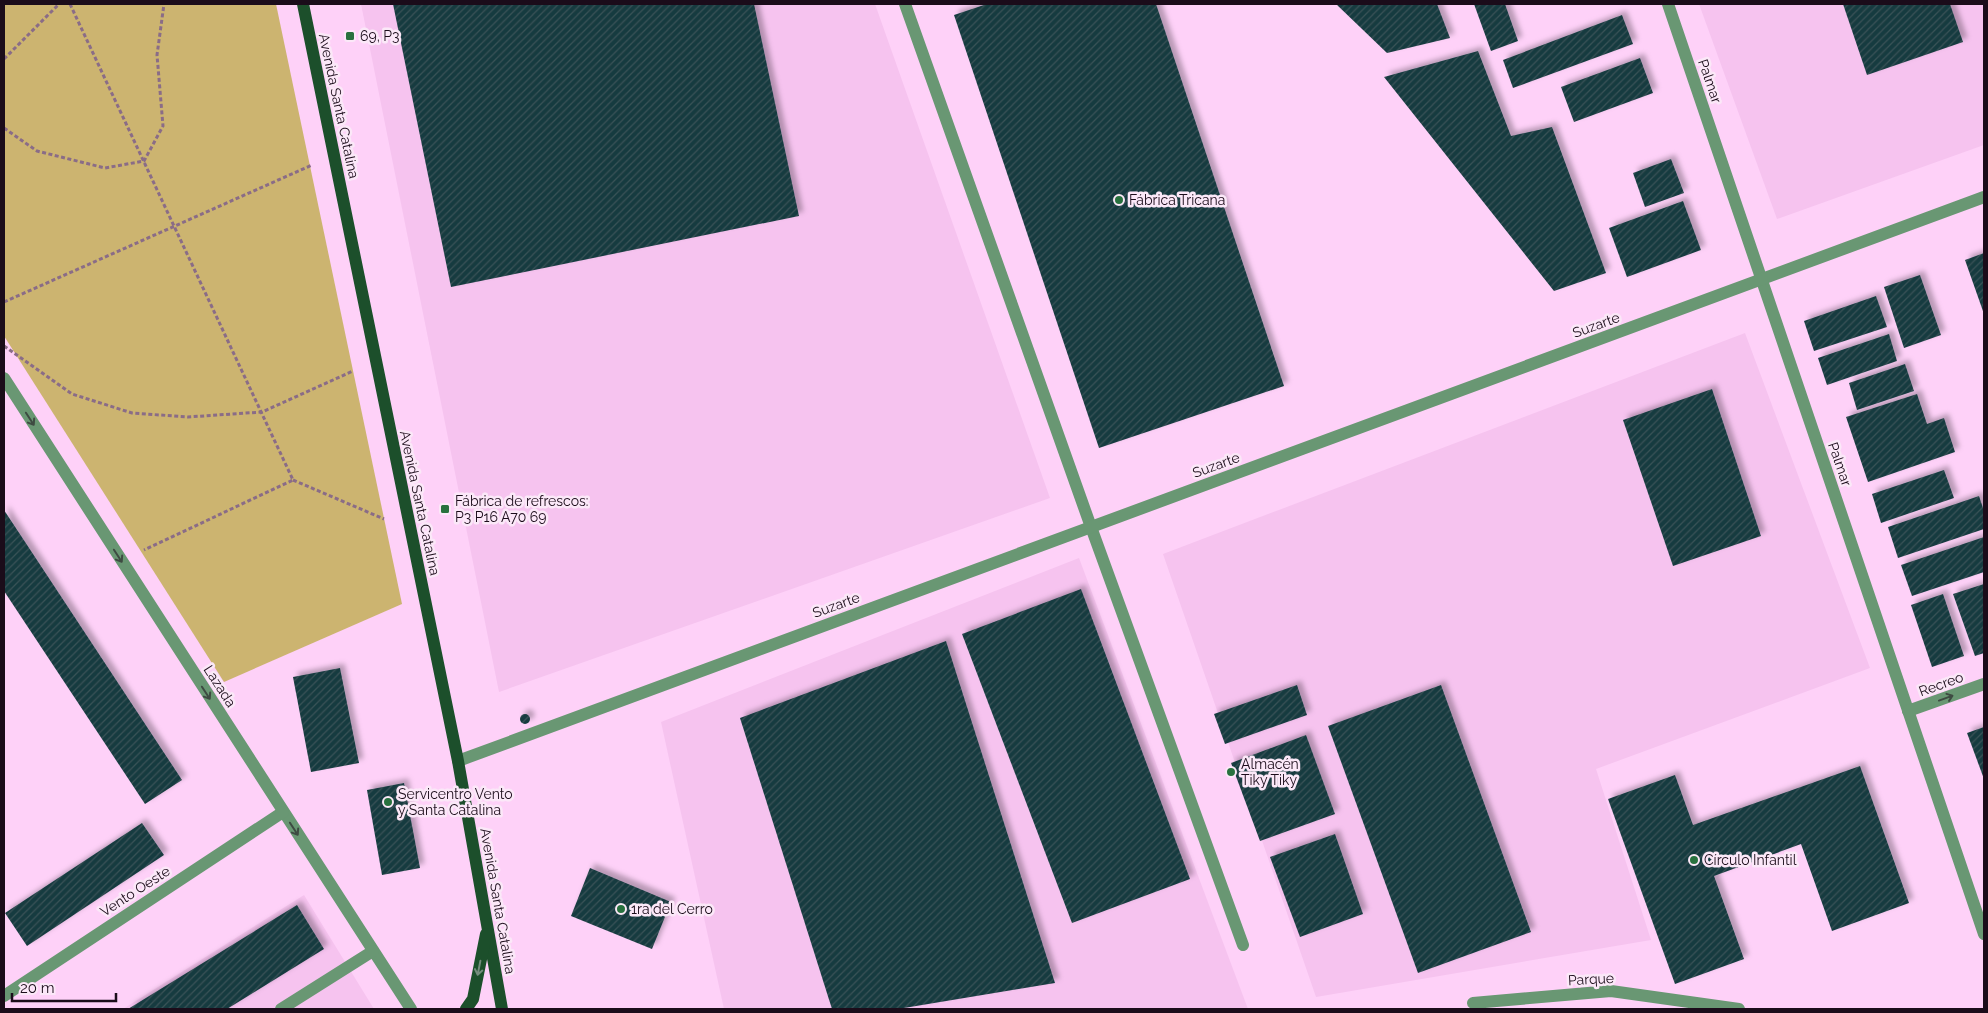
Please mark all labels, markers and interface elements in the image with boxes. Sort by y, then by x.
place label: 69, P3 [360,28,400,44]
marker: 69, P3 [344,30,356,42]
street label: Avenida Santa Catalina [316,32,362,180]
street label: Palmar [1695,57,1725,105]
place label: Fábrica Tricana [1129,192,1225,208]
marker: Fábrica Tricana [1113,194,1125,206]
street label: Suzarte [1570,309,1622,341]
one-way arrow [25,412,35,426]
street label: Avenida Santa Catalina [397,429,443,577]
street label: Palmar [1825,440,1855,488]
street label: Suzarte [1190,449,1242,481]
place label: Fábrica de refrescos: P3 P16 A70 69 [455,493,588,525]
marker: Fábrica de refrescos: P3 P16 A70 69 [439,503,451,515]
one-way arrow [113,549,123,563]
street label: Suzarte [810,589,862,621]
street label: Lazada [201,662,239,710]
street label: Recreo [1917,669,1965,699]
one-way arrow [202,685,212,699]
one-way arrow [1938,693,1954,702]
place label: Almacén Tiky Tiky [1241,756,1299,788]
marker: Almacén Tiky Tiky [1225,766,1237,778]
place label: Servicentro Vento y Santa Catalina [398,786,513,818]
marker: Servicentro Vento y Santa Catalina [382,796,394,808]
one-way arrow [289,822,300,836]
street label: Avenida Santa Catalina [477,827,519,975]
place label: Círculo Infantil [1704,852,1797,868]
marker: Círculo Infantil [1688,854,1700,866]
street label: Vento Oeste [97,863,173,919]
place label: 1ra del Cerro [631,901,713,917]
marker: 1ra del Cerro [615,903,627,915]
one-way arrow [474,960,484,976]
scale bar [12,970,116,1002]
street label: Parque [1568,970,1614,988]
text: 20 m [20,979,55,997]

